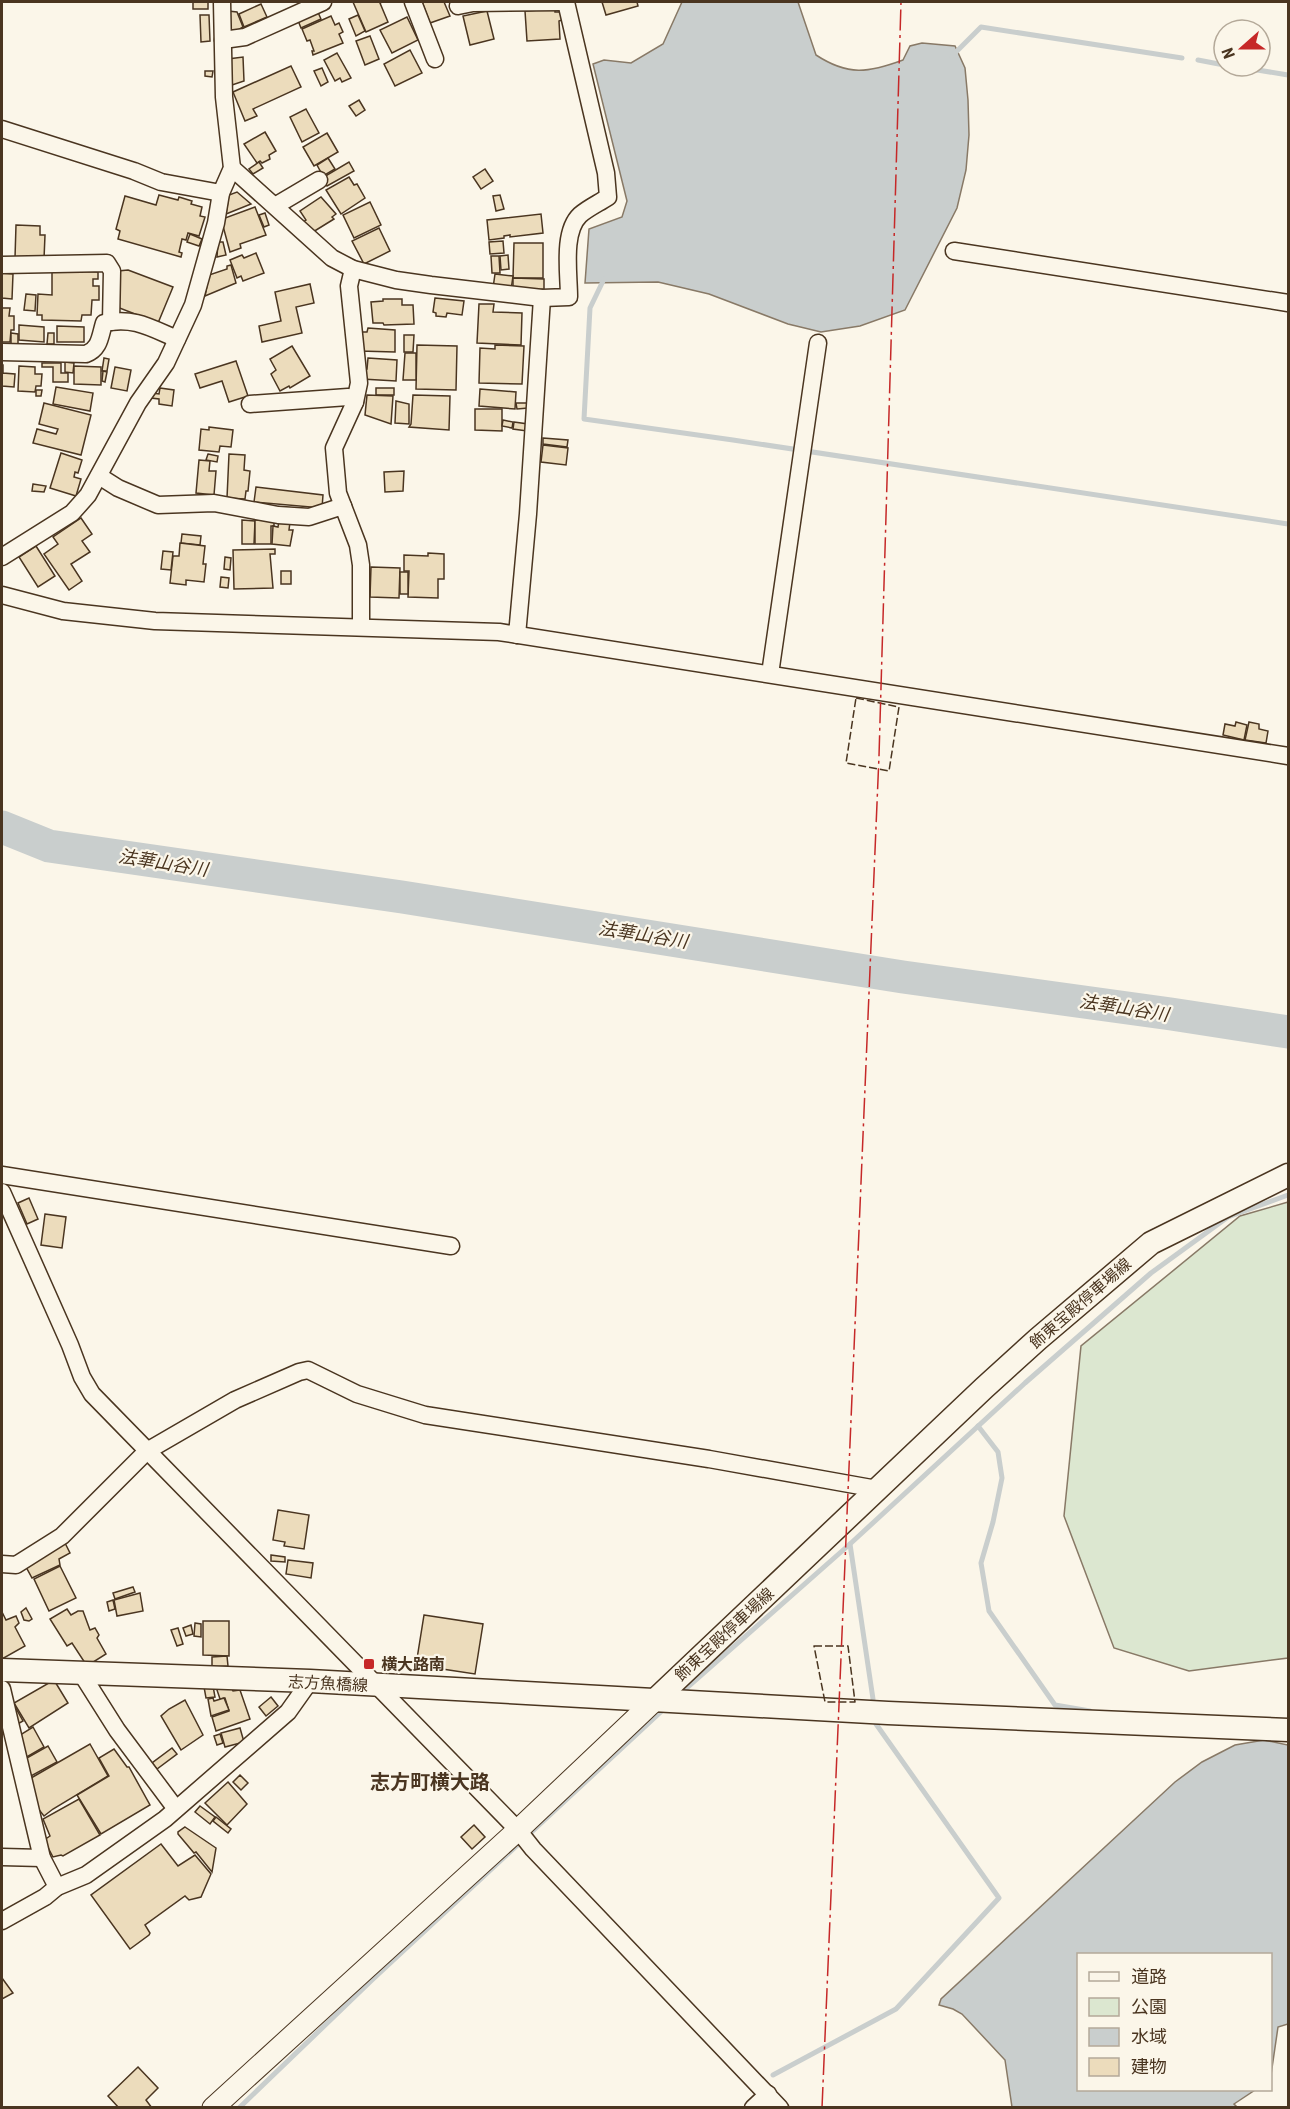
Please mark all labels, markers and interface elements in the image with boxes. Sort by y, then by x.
north arrow [1212,18,1272,78]
text: N [1218,45,1239,61]
water label: 法華山谷川 [117,845,211,880]
water label: 法華山谷川 [597,917,691,952]
water label: 法華山谷川 [1078,990,1172,1025]
street label: 飾東宝殿停車場線 [1026,1254,1135,1353]
street label: 飾東宝殿停車場線 [671,1584,778,1685]
place label: 横大路南 [381,1655,445,1674]
marker: 横大路南 [362,1657,376,1671]
street label: 志方魚橋線 [288,1672,368,1695]
district label: 志方町横大路 [370,1770,490,1794]
legend [1077,1953,1272,2091]
text: 道路 [1131,1966,1167,1987]
text: 公園 [1131,1996,1167,2017]
text: 水域 [1131,2026,1167,2047]
text: 建物 [1131,2056,1167,2077]

